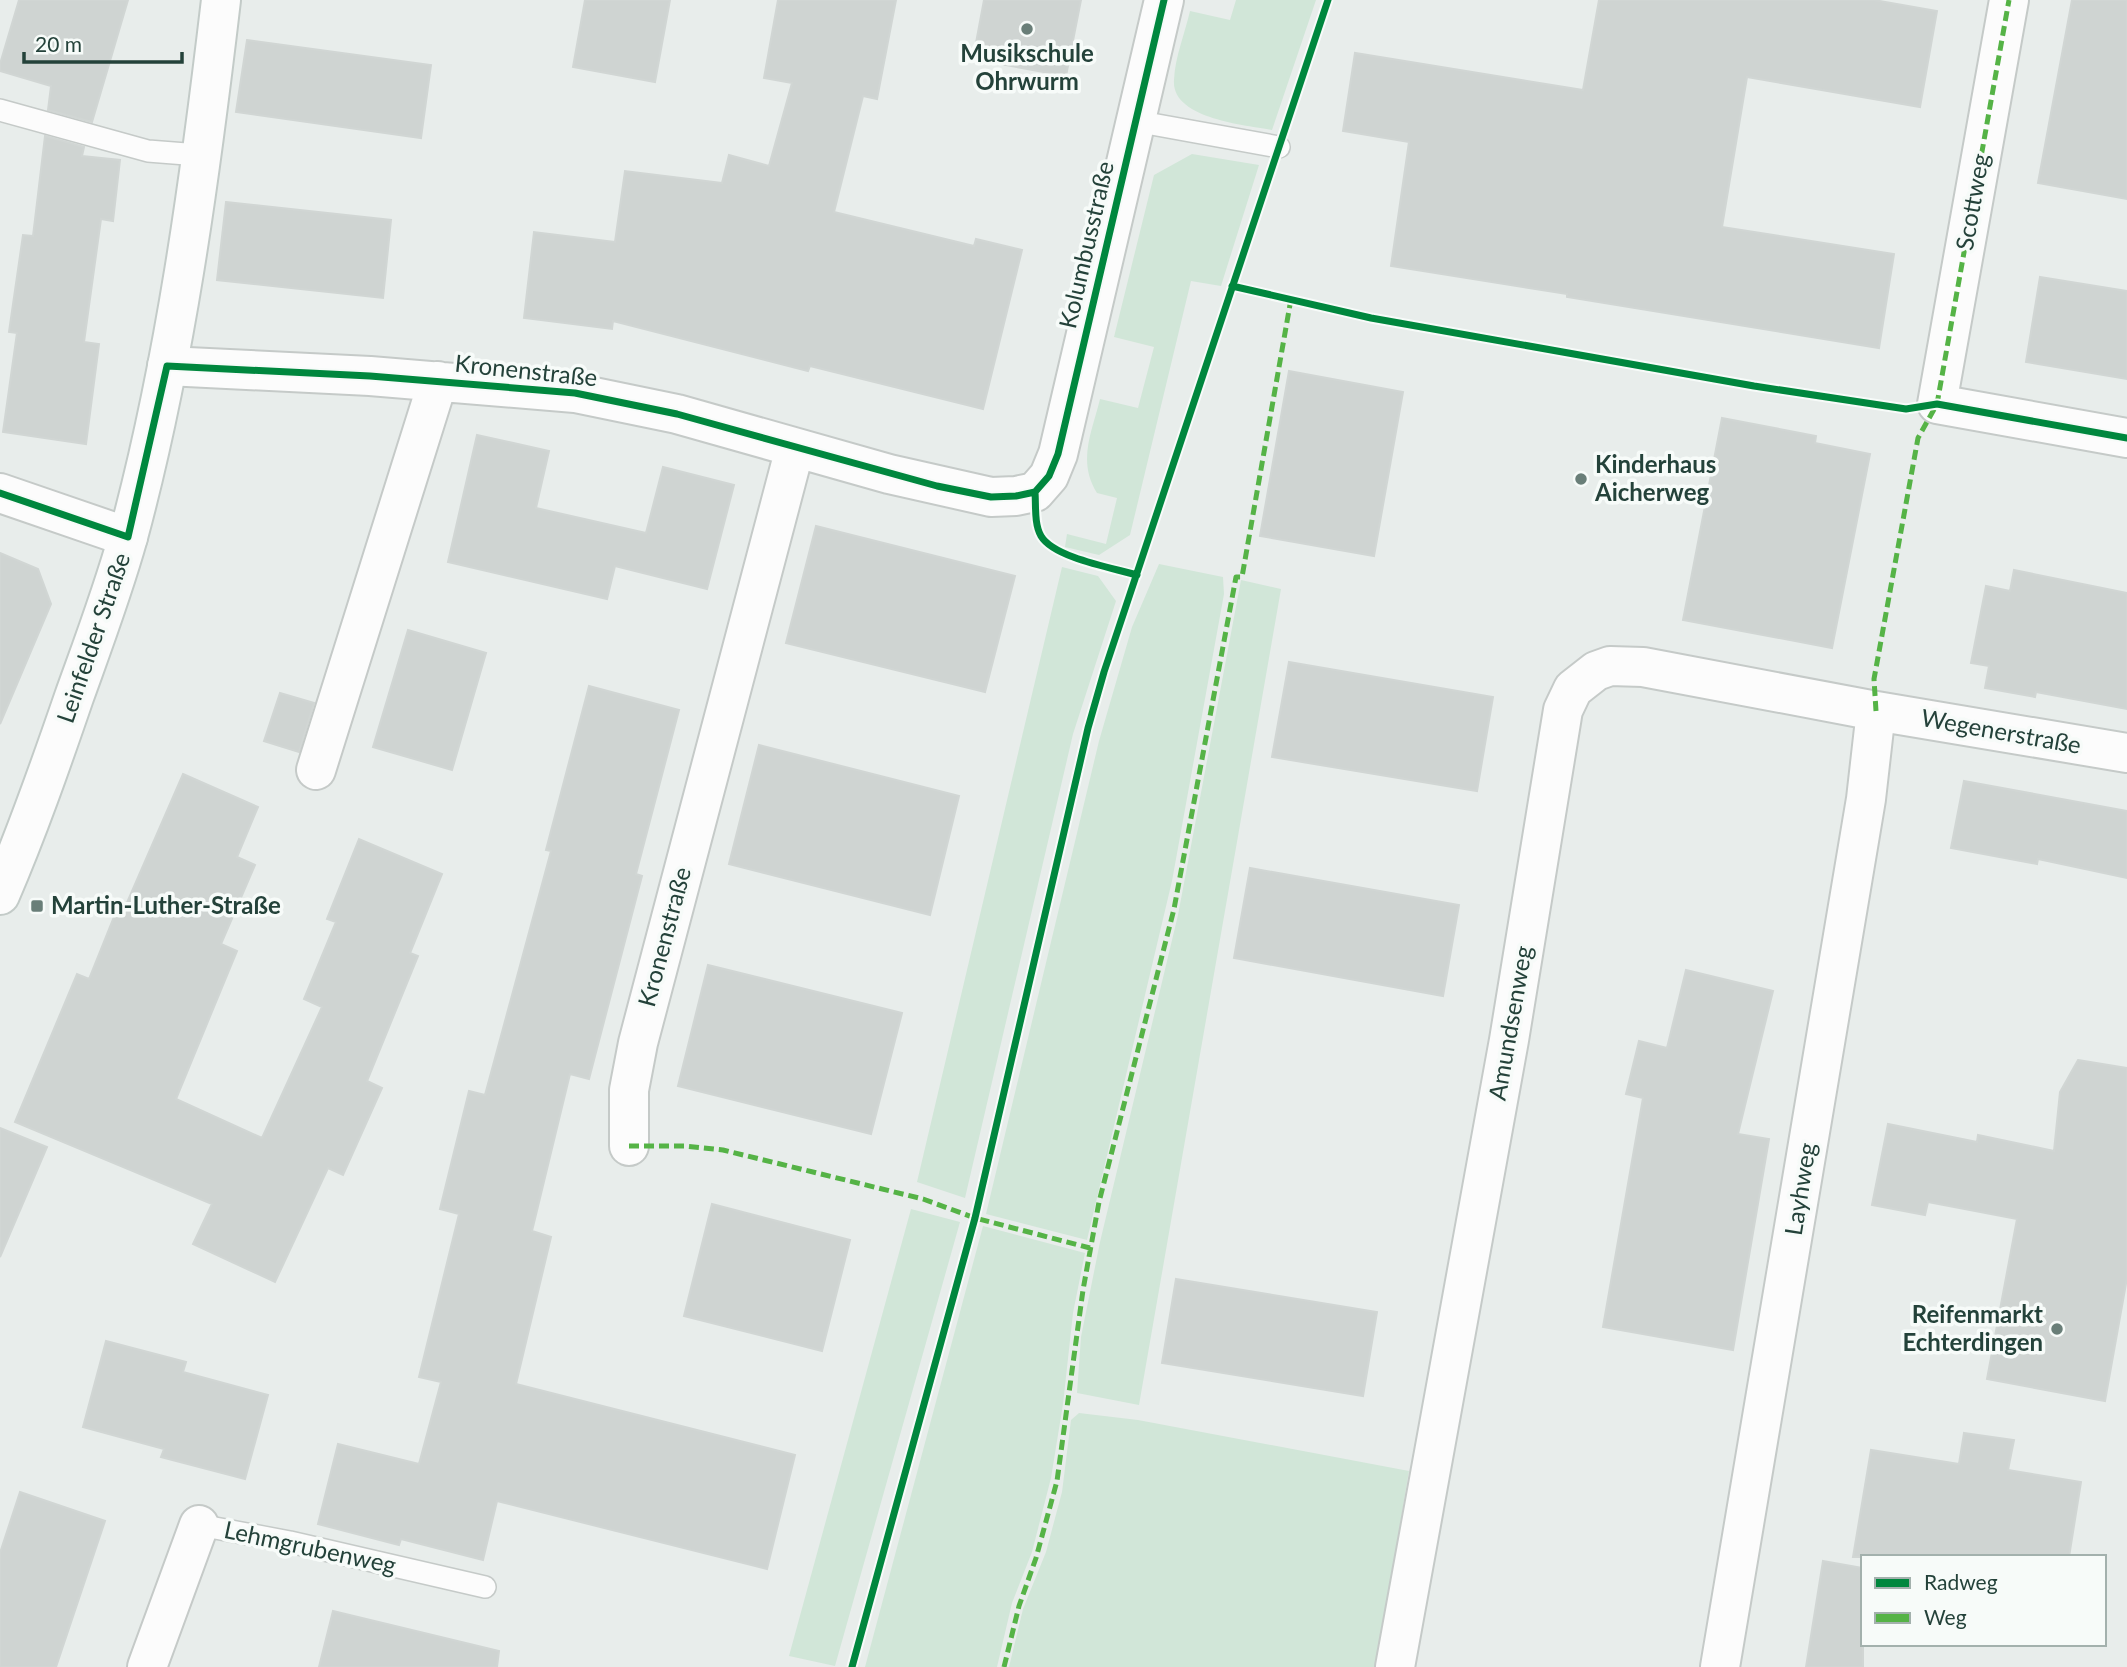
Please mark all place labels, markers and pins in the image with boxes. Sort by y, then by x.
marker: Musikschule Ohrwurm [1019,21,1035,37]
place label: Musikschule Ohrwurm [960,38,1094,95]
place label: Kinderhaus Aicherweg [1594,449,1716,506]
marker: Kinderhaus Aicherweg [1573,471,1589,487]
place label: Martin-Luther-Straße [51,890,281,919]
marker: Martin-Luther-Straße [29,898,45,914]
place label: Reifenmarkt Echterdingen [1902,1299,2043,1356]
marker: Reifenmarkt Echterdingen [2049,1321,2065,1337]

